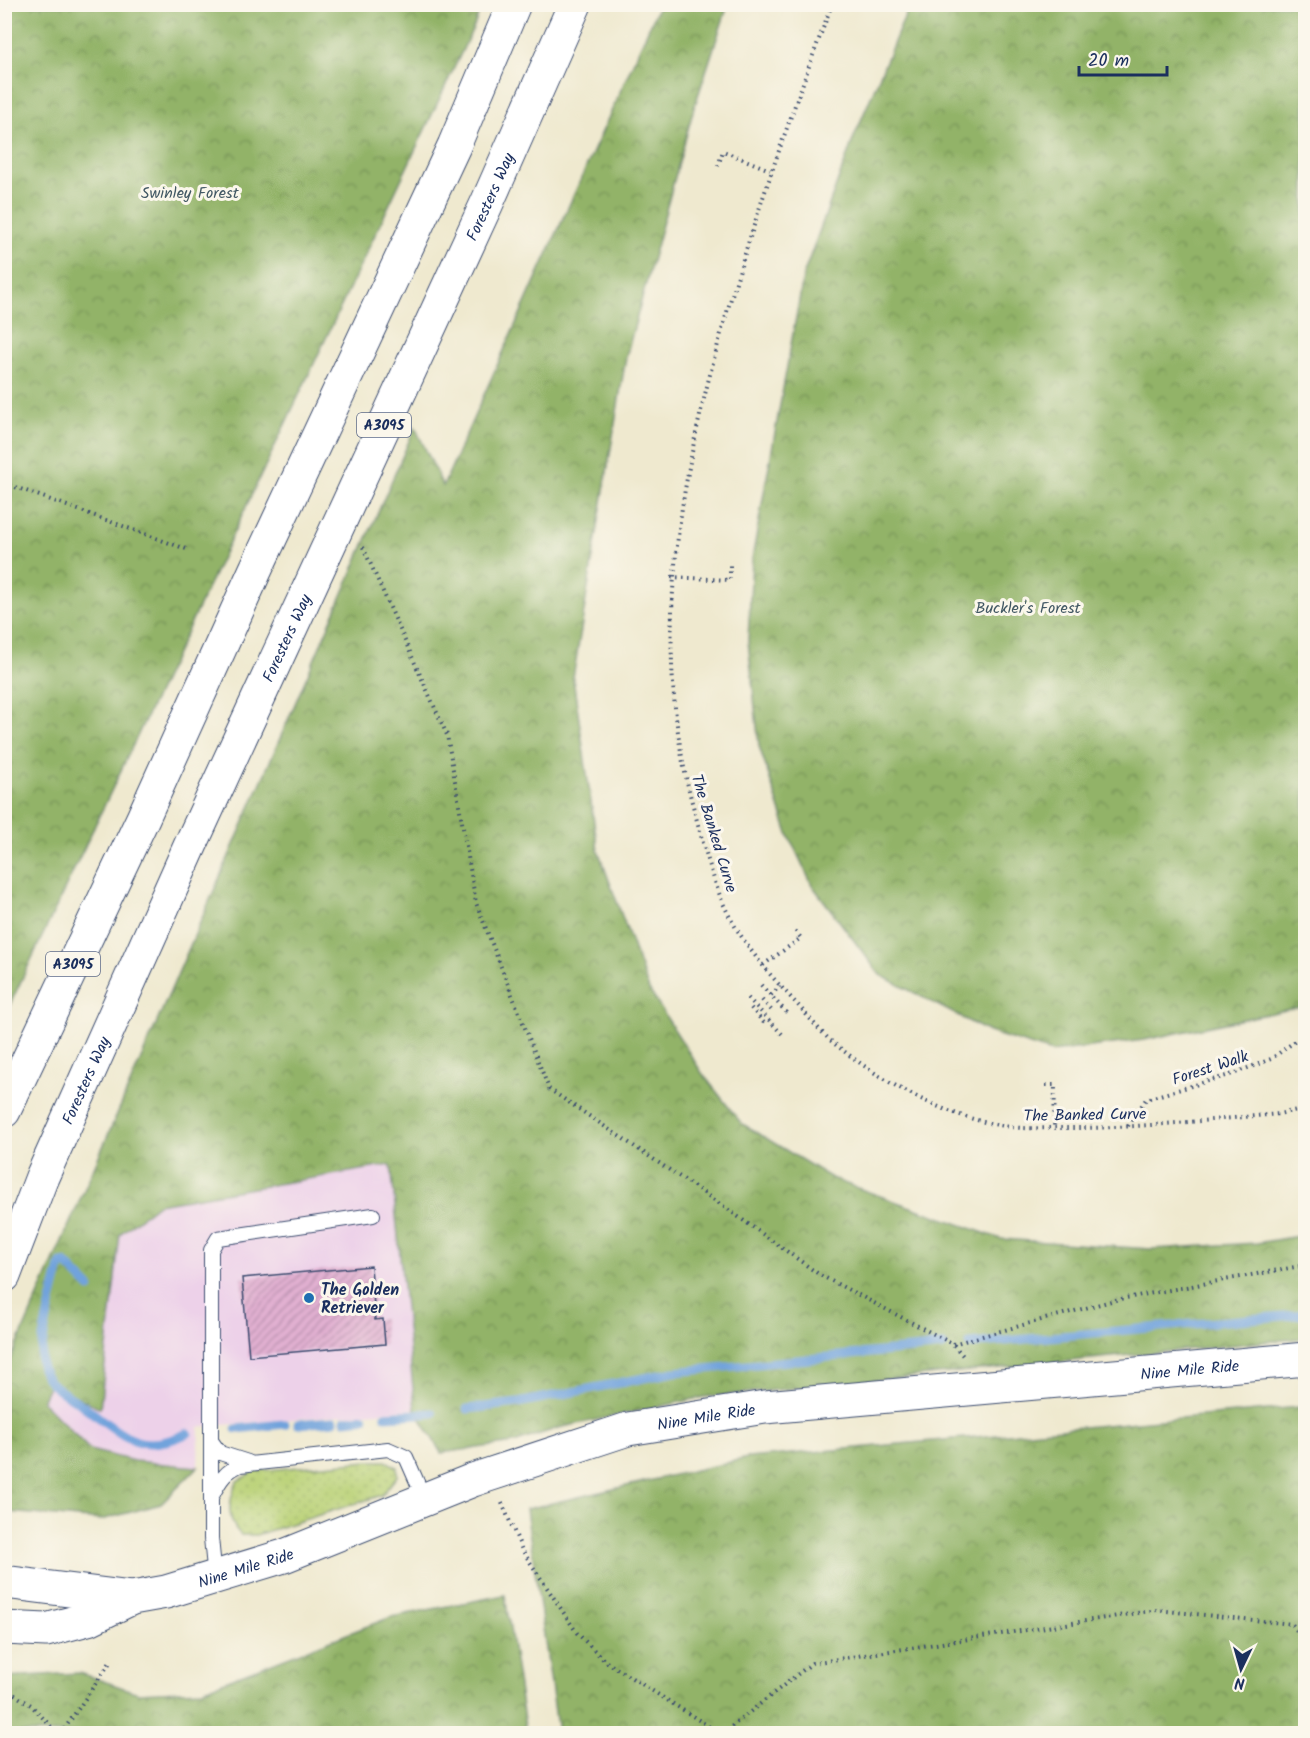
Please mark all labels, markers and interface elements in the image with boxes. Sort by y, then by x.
scale bar [1079,39,1168,77]
text: 20 m [1088,47,1129,76]
street label: Foresters Way [460,148,522,245]
park label: Swinley Forest [141,181,240,206]
road number: A3095 [357,413,411,437]
street label: Foresters Way [256,590,319,687]
park label: Buckler's Forest [975,596,1082,621]
street label: The Banked Curve [684,771,743,896]
road number: A3095 [46,952,100,976]
street label: Foresters Way [56,1032,118,1129]
street label: Forest Walk [1169,1044,1252,1093]
street label: The Banked Curve [1024,1102,1147,1129]
place label: The Golden Retriever [321,1278,399,1321]
marker: The Golden Retriever [302,1291,316,1305]
street label: Nine Mile Ride [1139,1354,1240,1388]
street label: Nine Mile Ride [655,1398,757,1438]
street label: Nine Mile Ride [195,1542,298,1596]
north arrow [1211,1639,1271,1699]
text: N [1234,1670,1246,1695]

